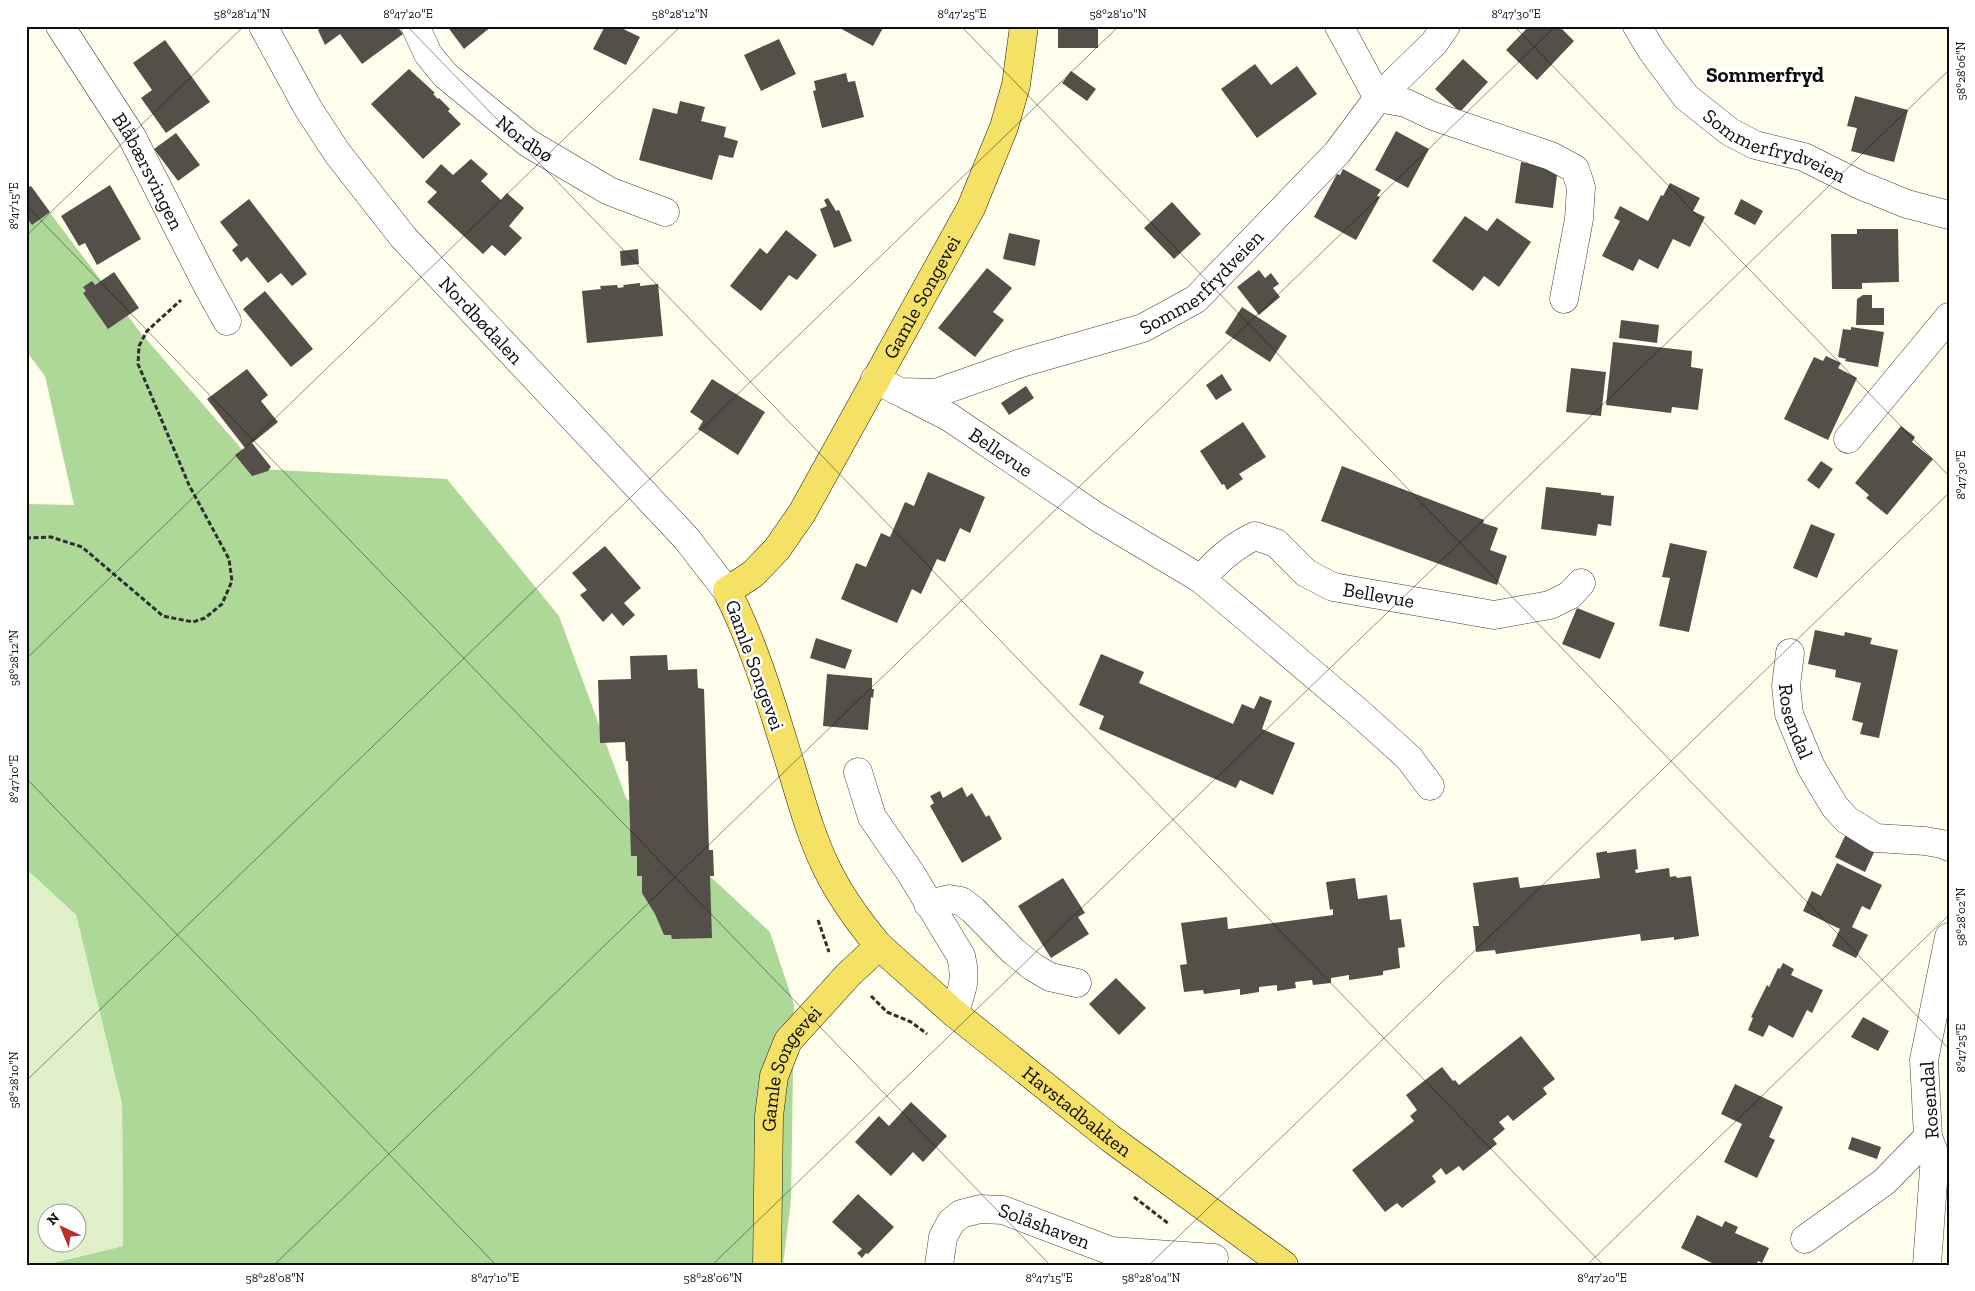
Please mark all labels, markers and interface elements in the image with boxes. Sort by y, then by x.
text: 58°28'14"N [214,7,270,21]
text: 8°47'20"E [383,7,433,21]
text: 58°28'12"N [652,7,708,21]
text: 8°47'25"E [938,7,986,21]
text: 58°28'10"N [1089,7,1147,21]
text: 8°47'30"E [1491,7,1541,21]
text: 58°28'06"N [1954,41,1968,100]
district label: Sommerfryd [1706,62,1824,87]
street label: Sommerfrydveien [1698,103,1850,188]
street label: Blåbærsvingen [107,108,189,234]
street label: Nordbø [491,110,558,167]
text: 8°47'15"E [7,182,21,230]
street label: Sommerfrydveien [1135,224,1269,340]
street label: Gamle Songevei [878,231,966,363]
street label: Nordbødalen [434,271,529,369]
street label: Bellevue [964,422,1038,482]
text: 8°47'30"E [1954,450,1968,500]
street label: Bellevue [1341,577,1416,613]
street label: Gamle Songevei [720,596,790,734]
text: 58°28'12"N [7,630,21,686]
street label: Rosendal [1774,682,1818,763]
text: 8°47'10"E [7,755,21,803]
text: 58°28'02"N [1954,888,1968,946]
street label: Gamle Songevei [757,1000,826,1132]
text: 8°47'25"E [1954,1024,1968,1072]
text: 58°28'10"N [7,1051,21,1109]
street label: Rosendal [1914,1060,1944,1140]
street label: Havstadbakken [1018,1061,1137,1162]
street label: Solåshaven [995,1197,1094,1254]
north arrow [38,1204,88,1254]
text: N [44,1209,63,1229]
text: 58°28'08"N [246,1271,305,1285]
text: 8°47'10"E [471,1271,519,1285]
text: 58°28'06"N [684,1271,743,1285]
text: 8°47'15"E [1025,1271,1073,1285]
text: 58°28'04"N [1122,1271,1180,1285]
text: 8°47'20"E [1577,1271,1627,1285]

